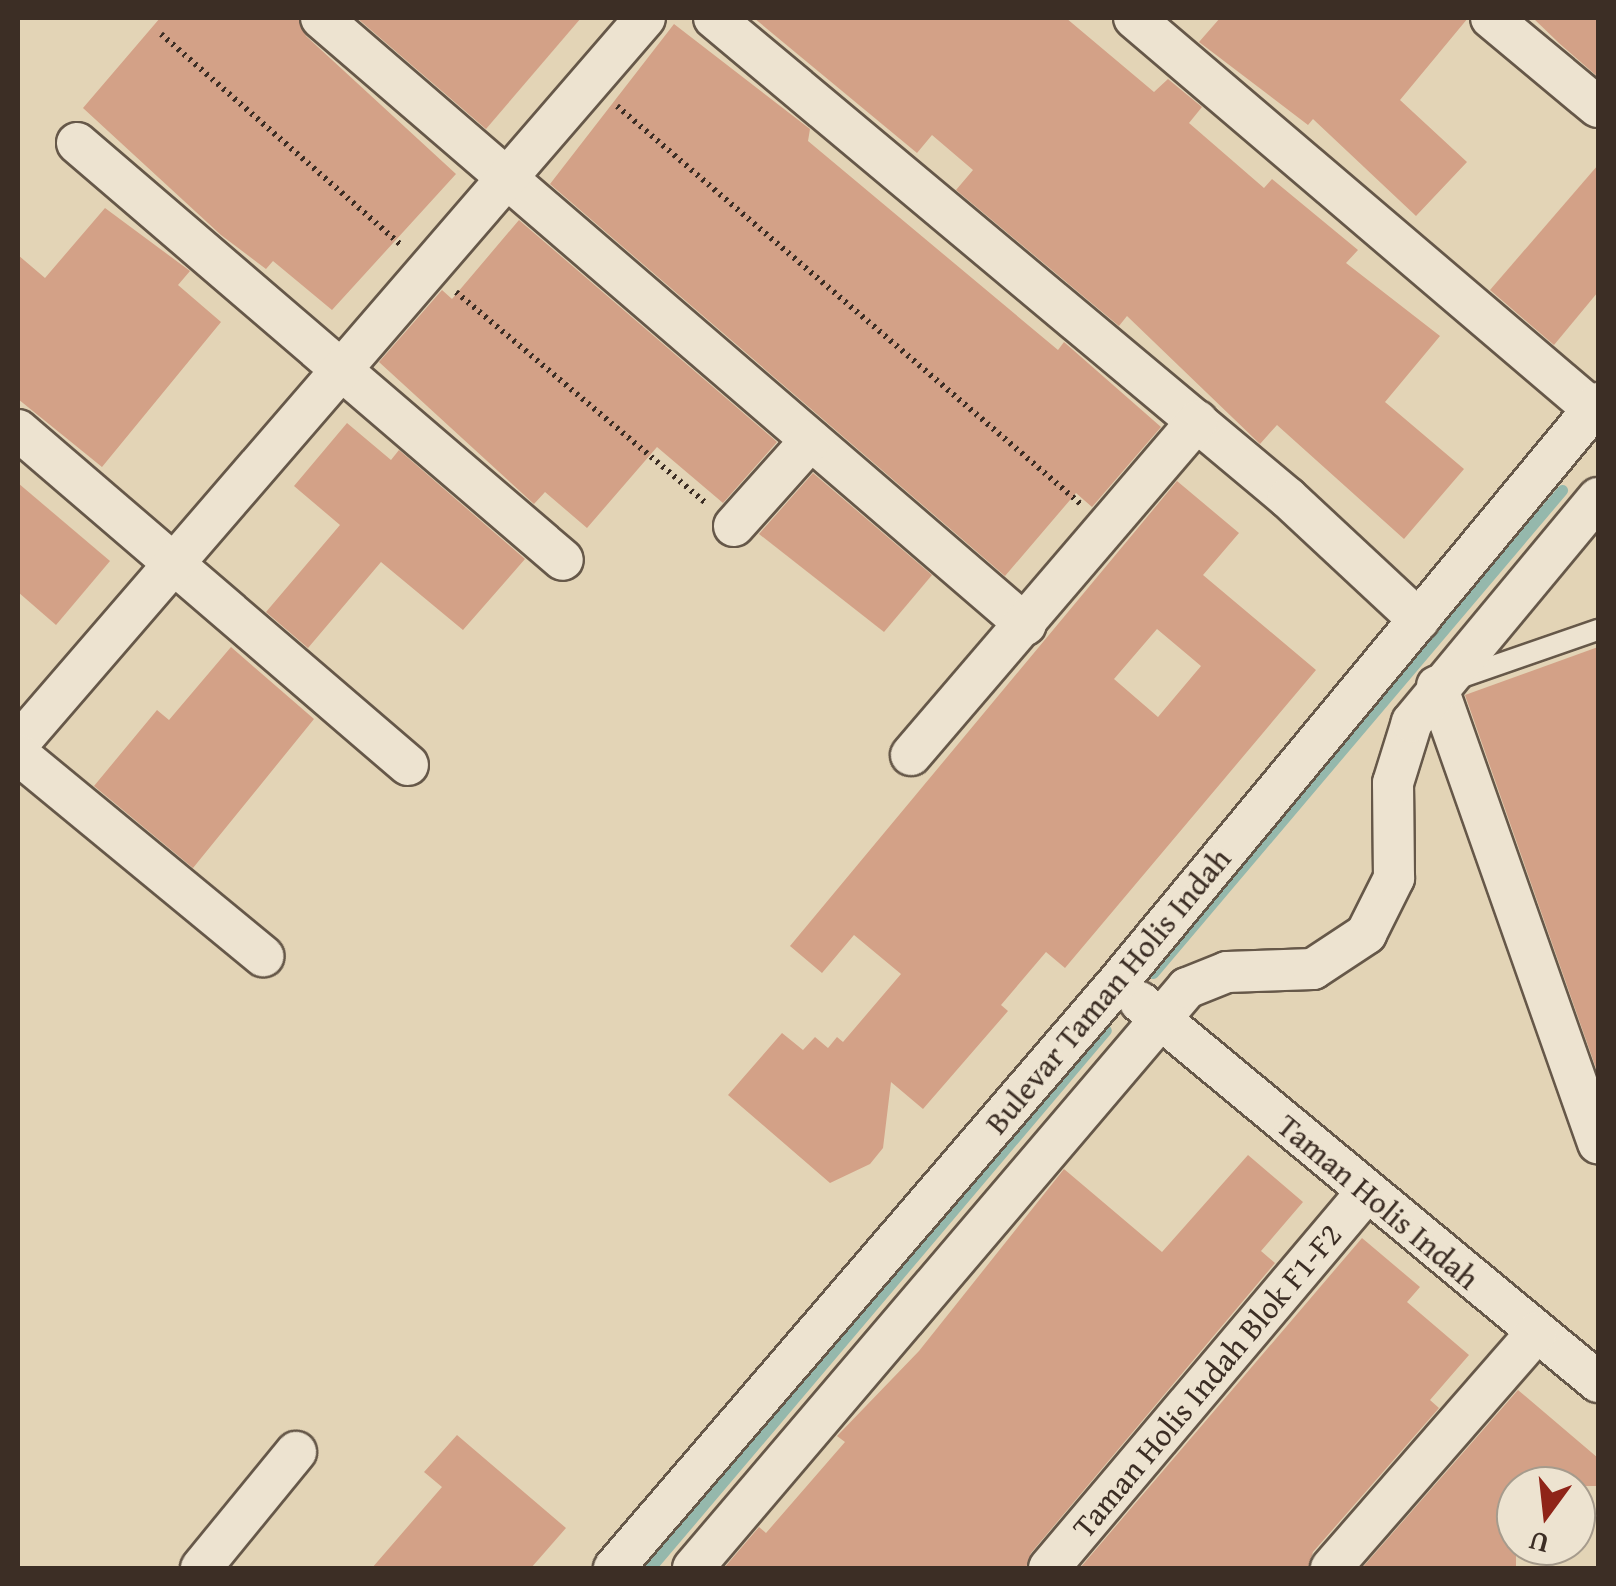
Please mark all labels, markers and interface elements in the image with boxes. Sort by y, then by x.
street label: Bulevar Taman Holis Indah [977,840,1239,1142]
street label: Taman Holis Indah [1269,1107,1487,1297]
street label: Taman Holis Indah Blok F1-F2 [1064,1216,1350,1546]
north arrow [1496,1466,1596,1566]
text: U [1524,1521,1553,1566]

